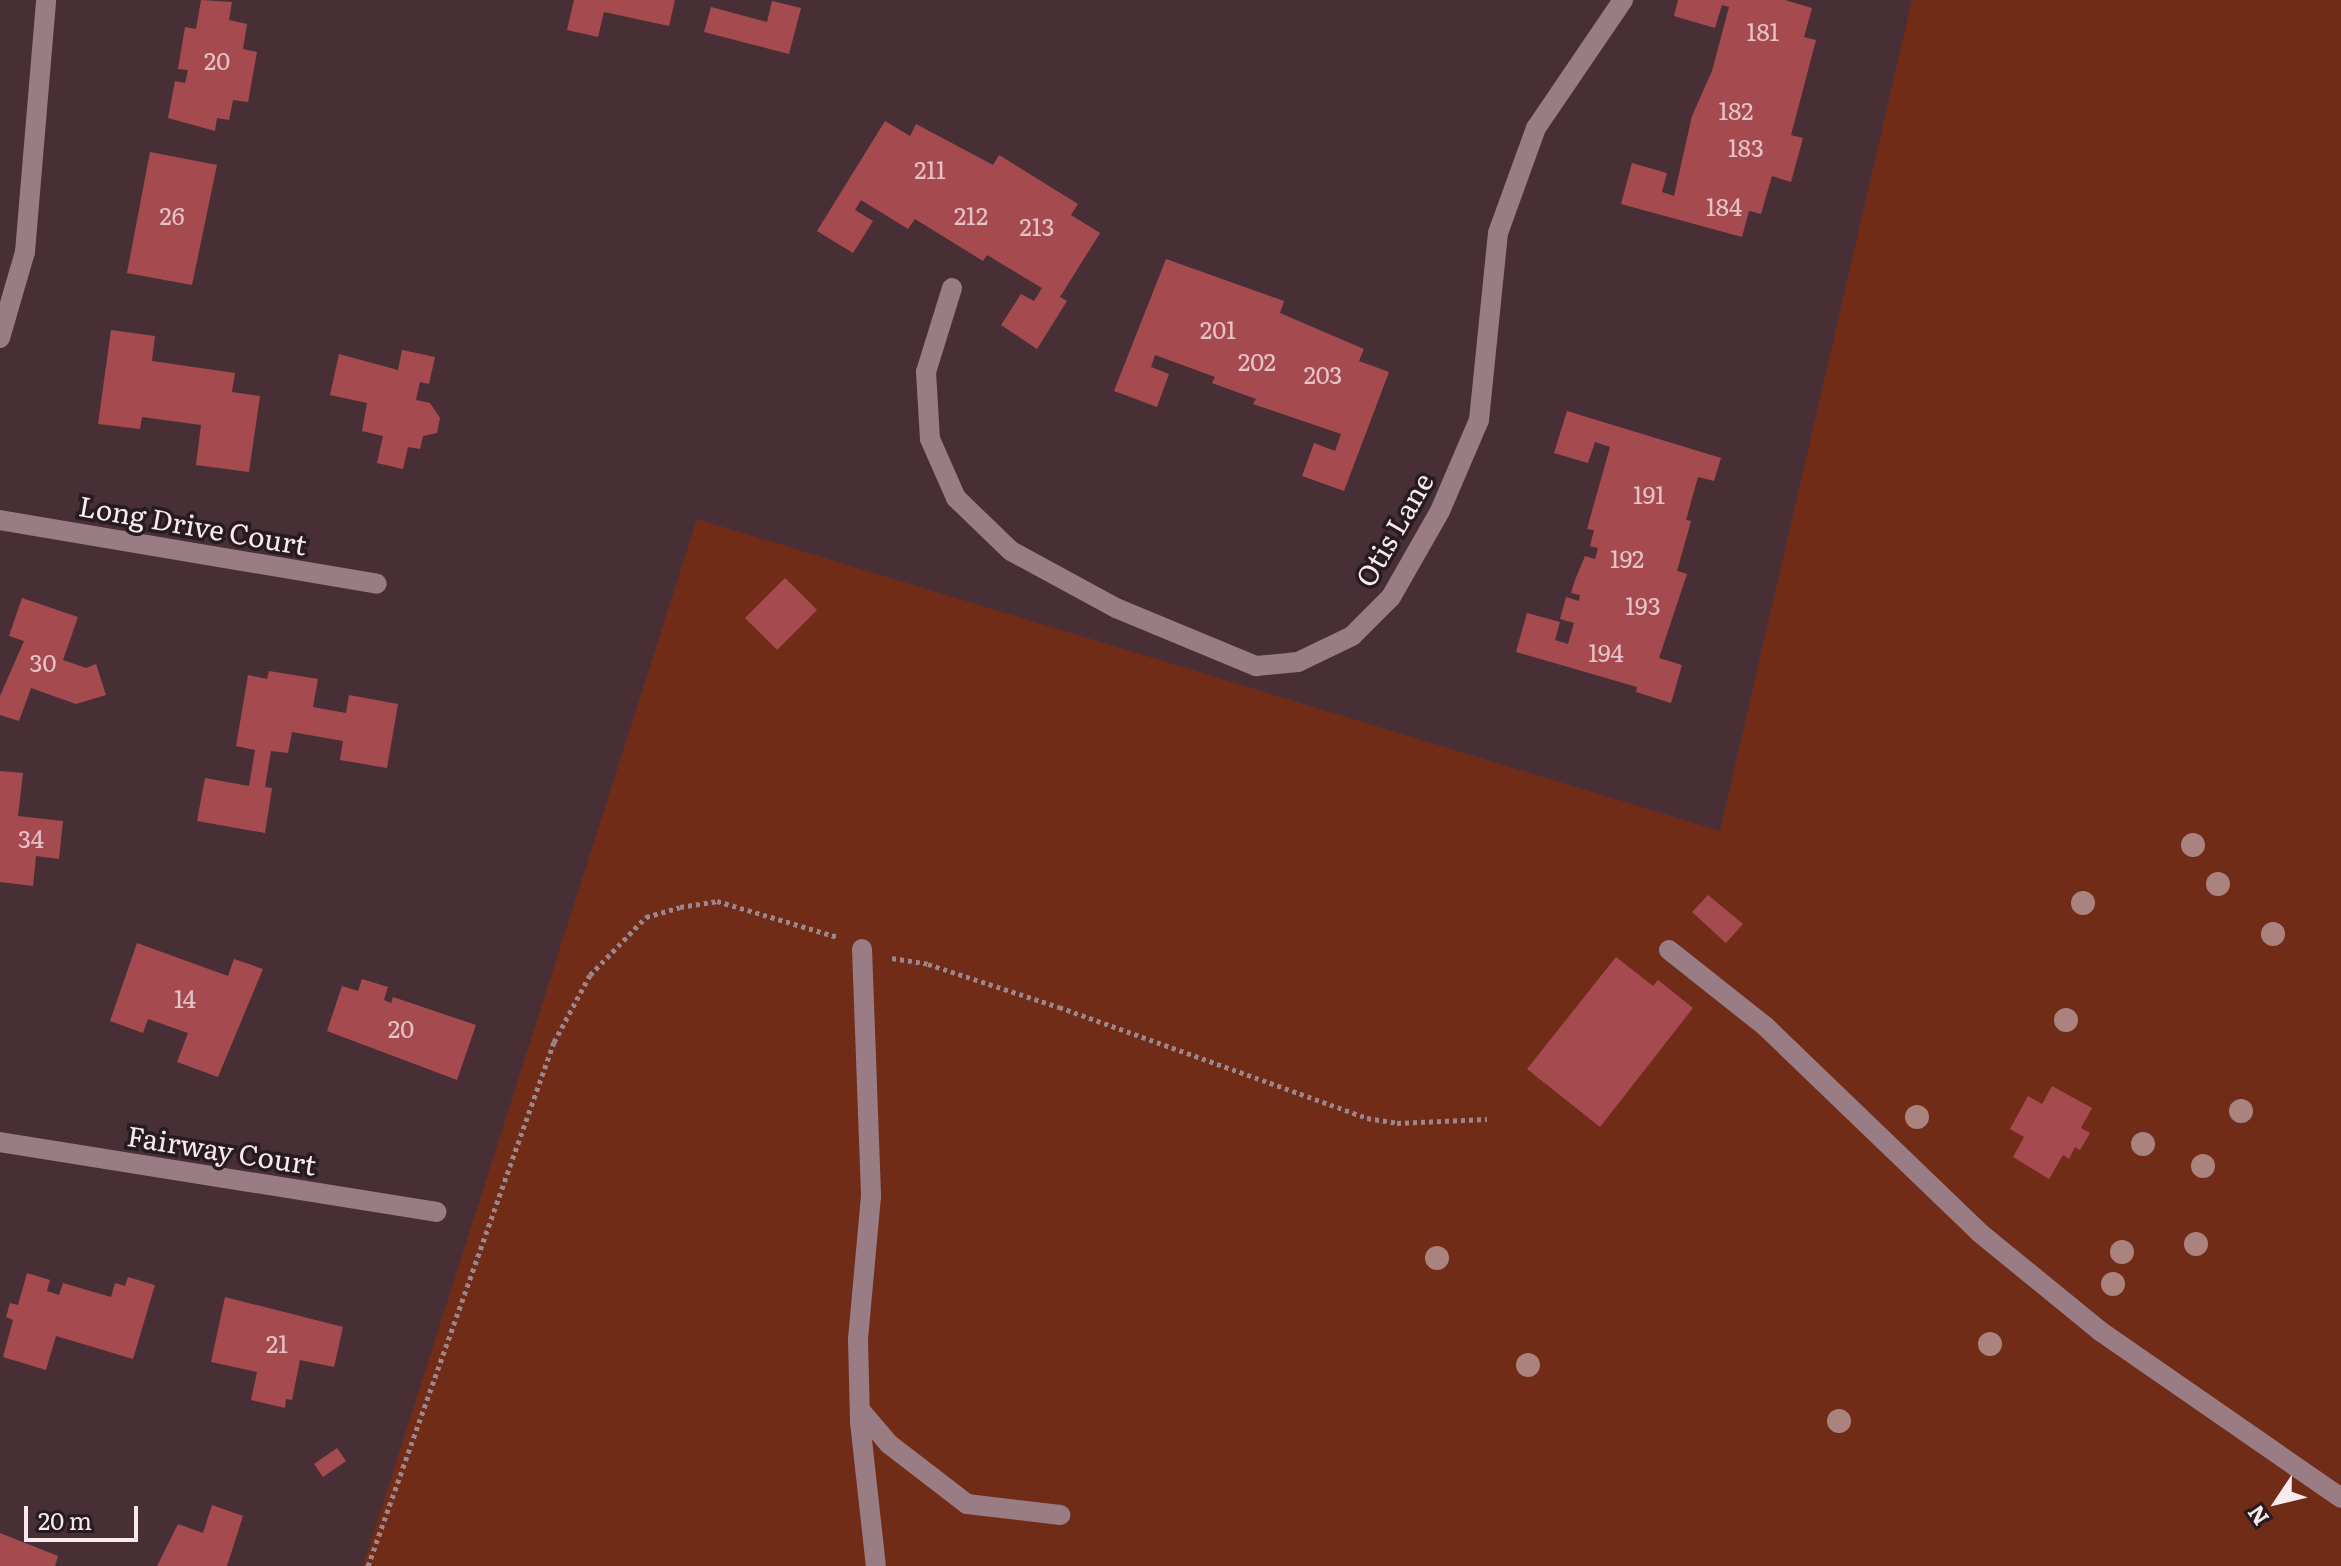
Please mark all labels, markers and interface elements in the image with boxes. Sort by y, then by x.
house number: 181 [1747,17,1779,45]
house number: 20 [204,46,230,74]
house number: 182 [1719,96,1753,124]
house number: 183 [1728,133,1764,161]
house number: 211 [914,155,946,183]
house number: 184 [1706,192,1742,220]
house number: 26 [159,201,185,229]
house number: 212 [954,201,988,229]
house number: 213 [1020,212,1054,240]
house number: 201 [1200,315,1236,343]
house number: 202 [1238,347,1276,375]
house number: 203 [1304,360,1342,388]
street label: Otis Lane [1347,466,1439,592]
house number: 191 [1633,480,1665,508]
street label: Long Drive Court [76,487,310,561]
house number: 192 [1610,544,1644,572]
house number: 193 [1625,591,1661,619]
house number: 194 [1588,638,1624,666]
house number: 30 [30,648,56,676]
house number: 34 [18,824,44,852]
house number: 14 [174,984,196,1012]
house number: 20 [388,1014,414,1042]
street label: Fairway Court [125,1117,319,1181]
house number: 21 [266,1329,288,1357]
north arrow [2237,1462,2317,1542]
scale bar [28,1490,142,1540]
text: N [2238,1499,2276,1533]
text: 20 m [38,1502,92,1537]

